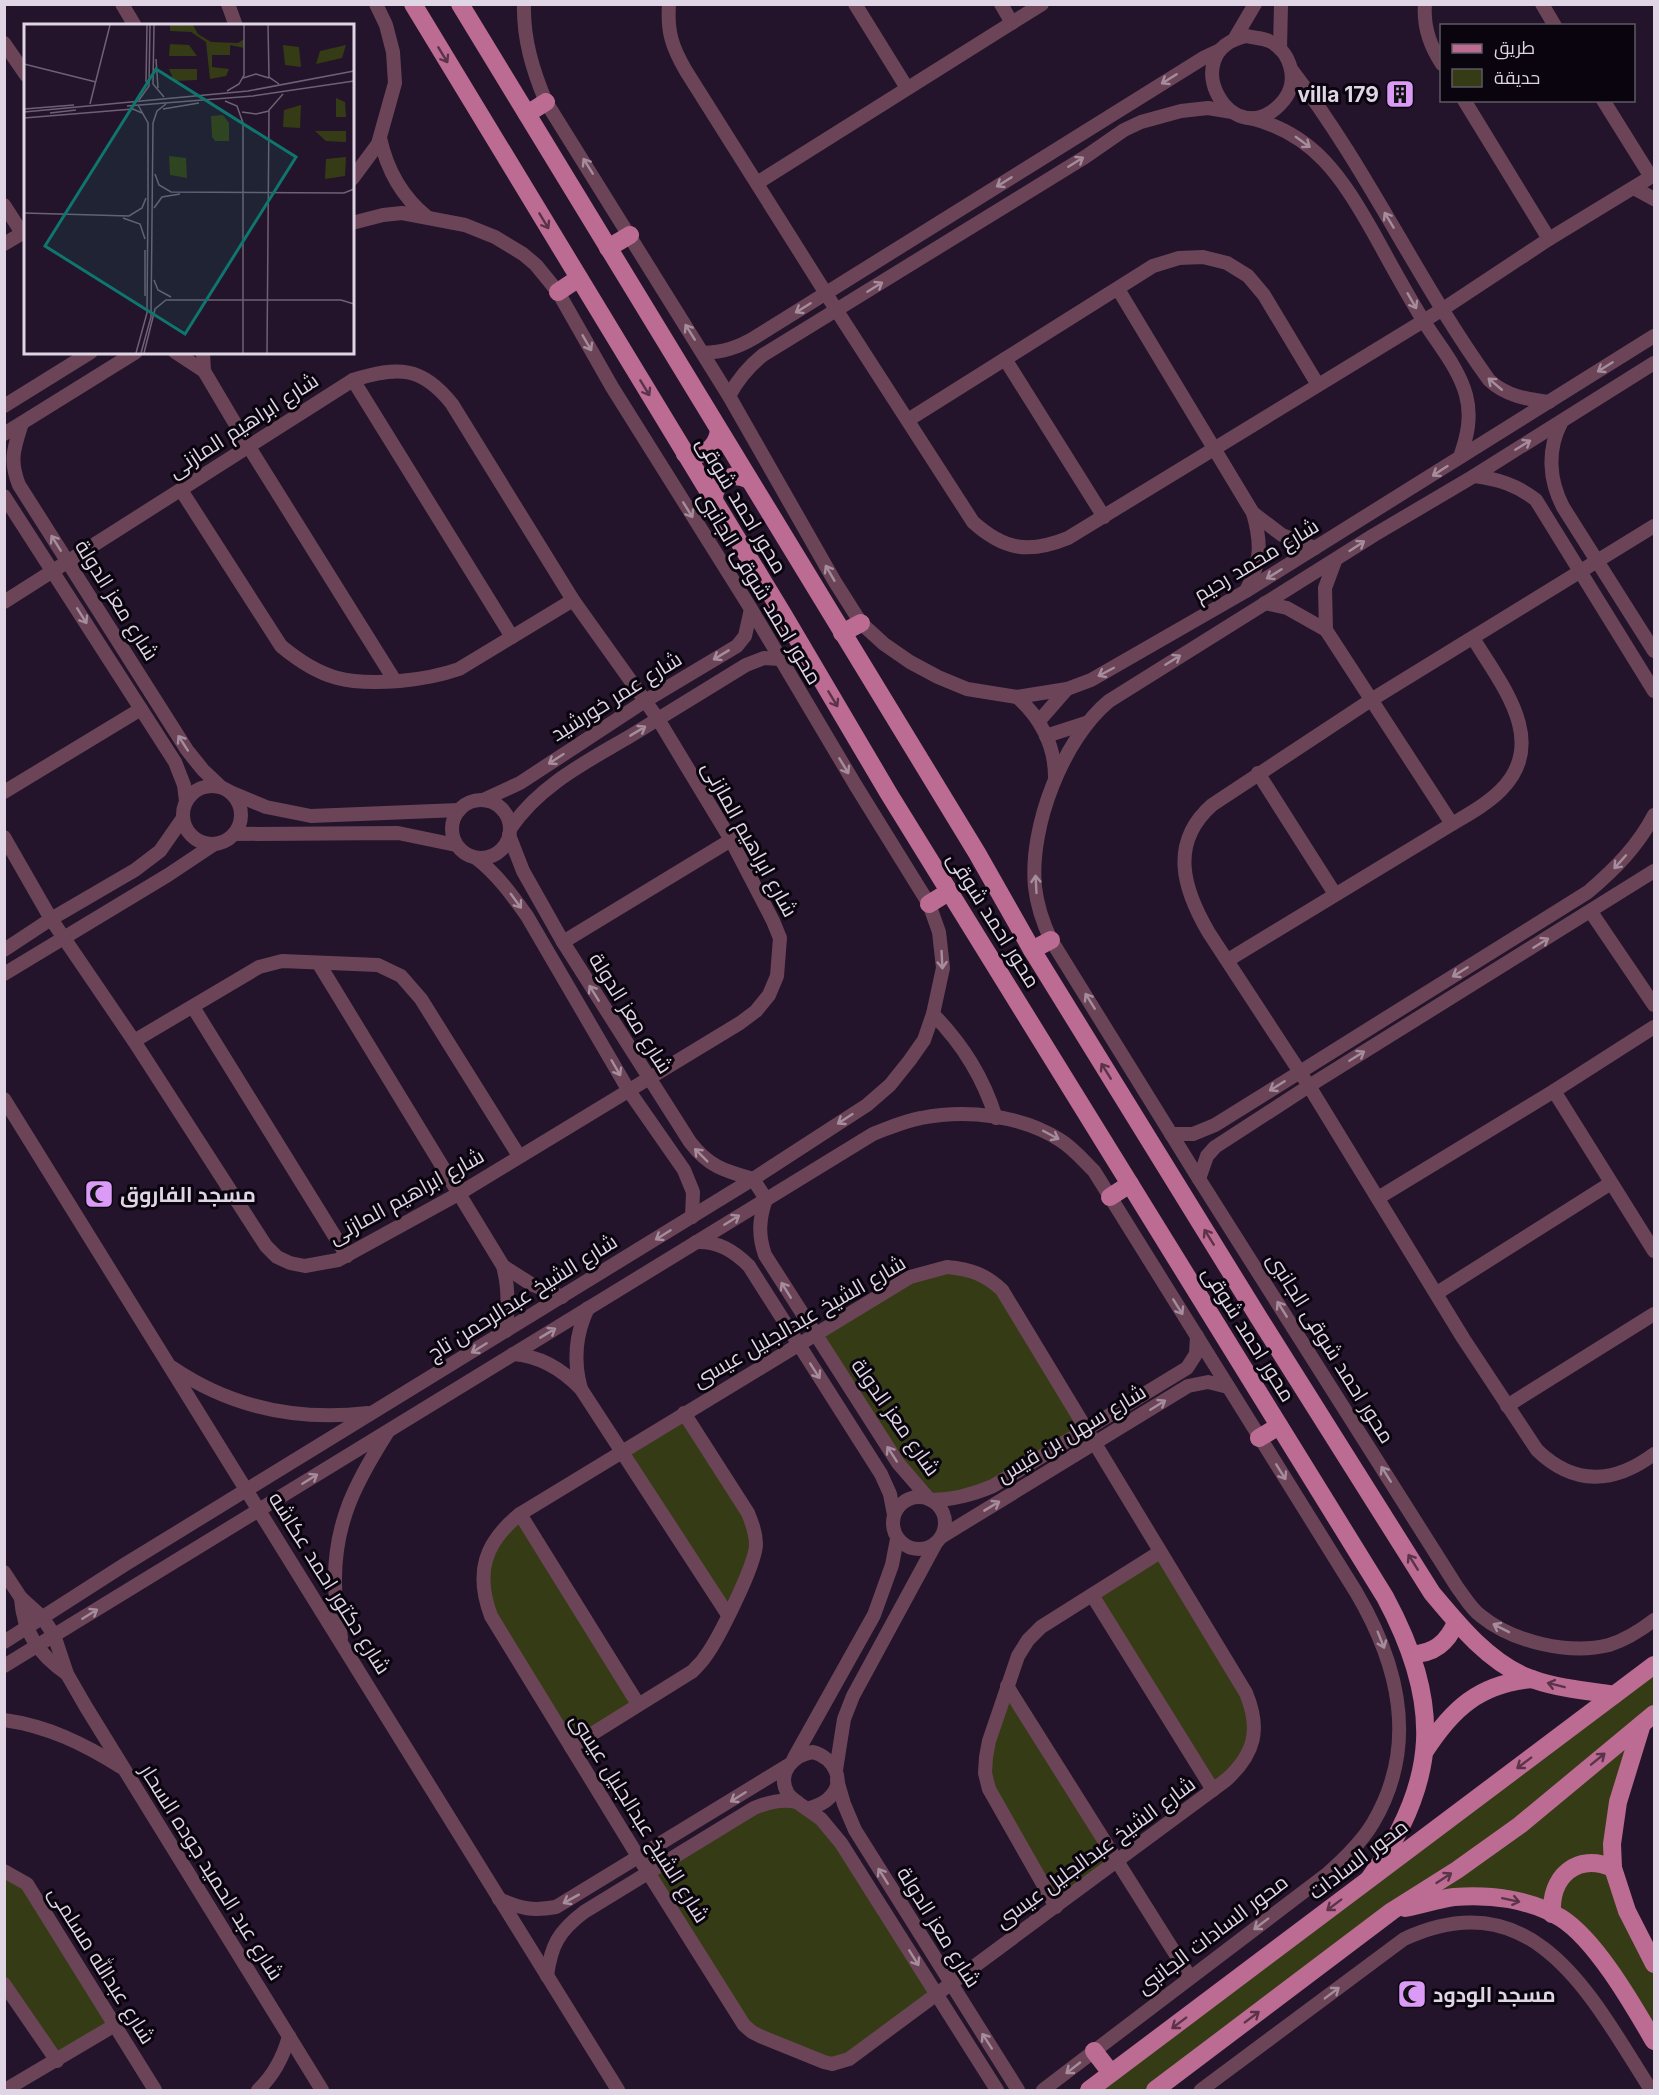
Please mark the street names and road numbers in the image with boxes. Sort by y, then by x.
street label: شارع ابراهيم المازنى [163,367,324,485]
street label: محور احمد شوقى [691,432,793,578]
street label: محور احمد شوقى الجانبى [692,487,827,689]
street label: شارع محمد رحيم [1189,513,1324,609]
street label: شارع معز الدولة [68,535,164,666]
street label: شارع عمر خورشيد [546,646,687,748]
street label: شارع ابراهيم المازنى [695,757,803,922]
street label: محور احمد شوقى [941,848,1046,993]
street label: شارع معز الدولة [582,948,678,1079]
street label: شارع ابراهيم المازنى [324,1143,489,1251]
street label: شارع الشيخ عبدالرحمن تاج [422,1228,623,1367]
street label: محور احمد شوقى الجانبى [1261,1248,1400,1448]
street label: شارع الشيخ عبدالجليل عيسى [688,1250,911,1394]
street label: محور احمد شوقى [1196,1262,1301,1407]
street label: شارع معز الدولة [845,1353,946,1482]
street label: شارع سهل بن قيس [992,1379,1151,1489]
street label: شارع دكتور احمد عكاشه [262,1487,396,1680]
street label: شارع الشيخ عبدالجليل عيسى [564,1709,715,1928]
street label: شارع عبد الحميد جوده السحار [133,1759,289,1986]
street label: شارع الشيخ عبدالجليل عيسى [990,1771,1201,1935]
street label: محور السادات [1303,1814,1413,1904]
street label: شارع معز الدولة [890,1862,986,1993]
street label: محور السادات الجانبى [1131,1869,1293,2000]
street label: شارع عبدالله مسلمى [42,1881,161,2049]

